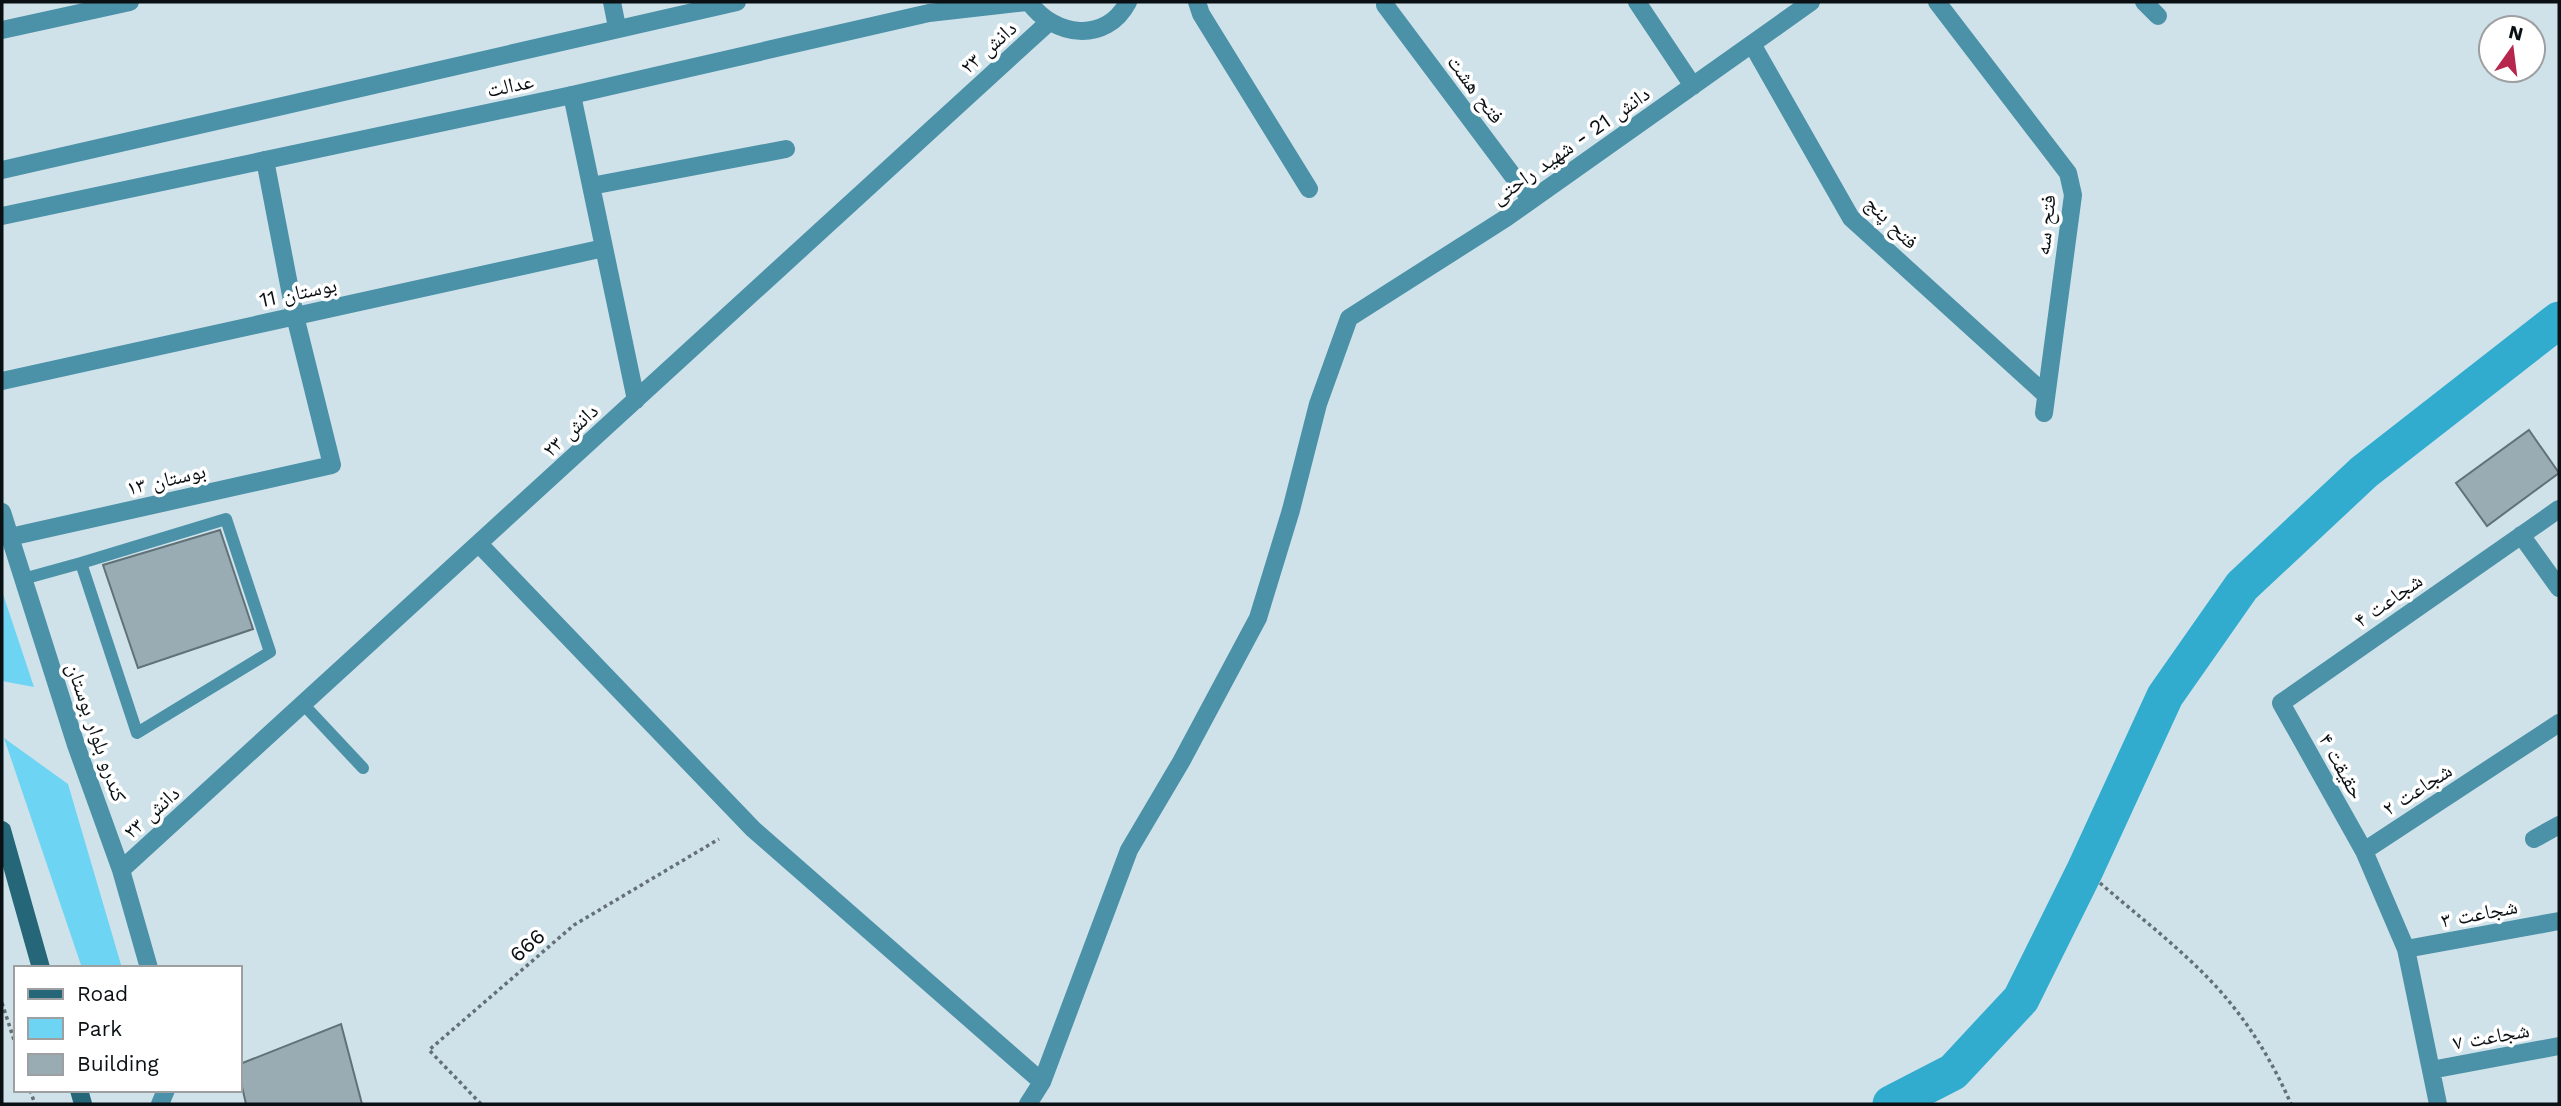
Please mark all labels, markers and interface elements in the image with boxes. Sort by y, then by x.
north arrow [2477,14,2547,84]
street label: دانش ۲۳ [955,15,1022,79]
text: N [2506,20,2526,46]
street label: فتح هشت [1441,50,1510,129]
street label: عدالت [484,68,536,102]
street label: دانش 21 - شهید راحتی [1486,81,1655,210]
street label: فتح پنج [1860,190,1924,254]
street label: فتح سه [2029,193,2062,257]
street label: بوستان 11 [257,272,339,312]
street label: دانش ۲۳ [537,398,604,463]
street label: بوستان ۱۳ [124,458,208,500]
street label: شجاعت ۴ [2349,568,2427,632]
street label: کندرو بلوار بوستان [61,659,133,805]
street label: حقیقت ۴ [2314,729,2370,803]
street label: شجاعت ۲ [2378,757,2456,821]
street label: دانش ۲۳ [118,780,185,844]
street label: شجاعت ۳ [2439,893,2519,933]
street label: 666 [504,923,550,967]
legend [14,966,242,1092]
text: Road [77,981,128,1006]
text: Park [77,1016,122,1041]
street label: شجاعت ۷ [2451,1017,2531,1055]
text: Building [77,1051,159,1076]

